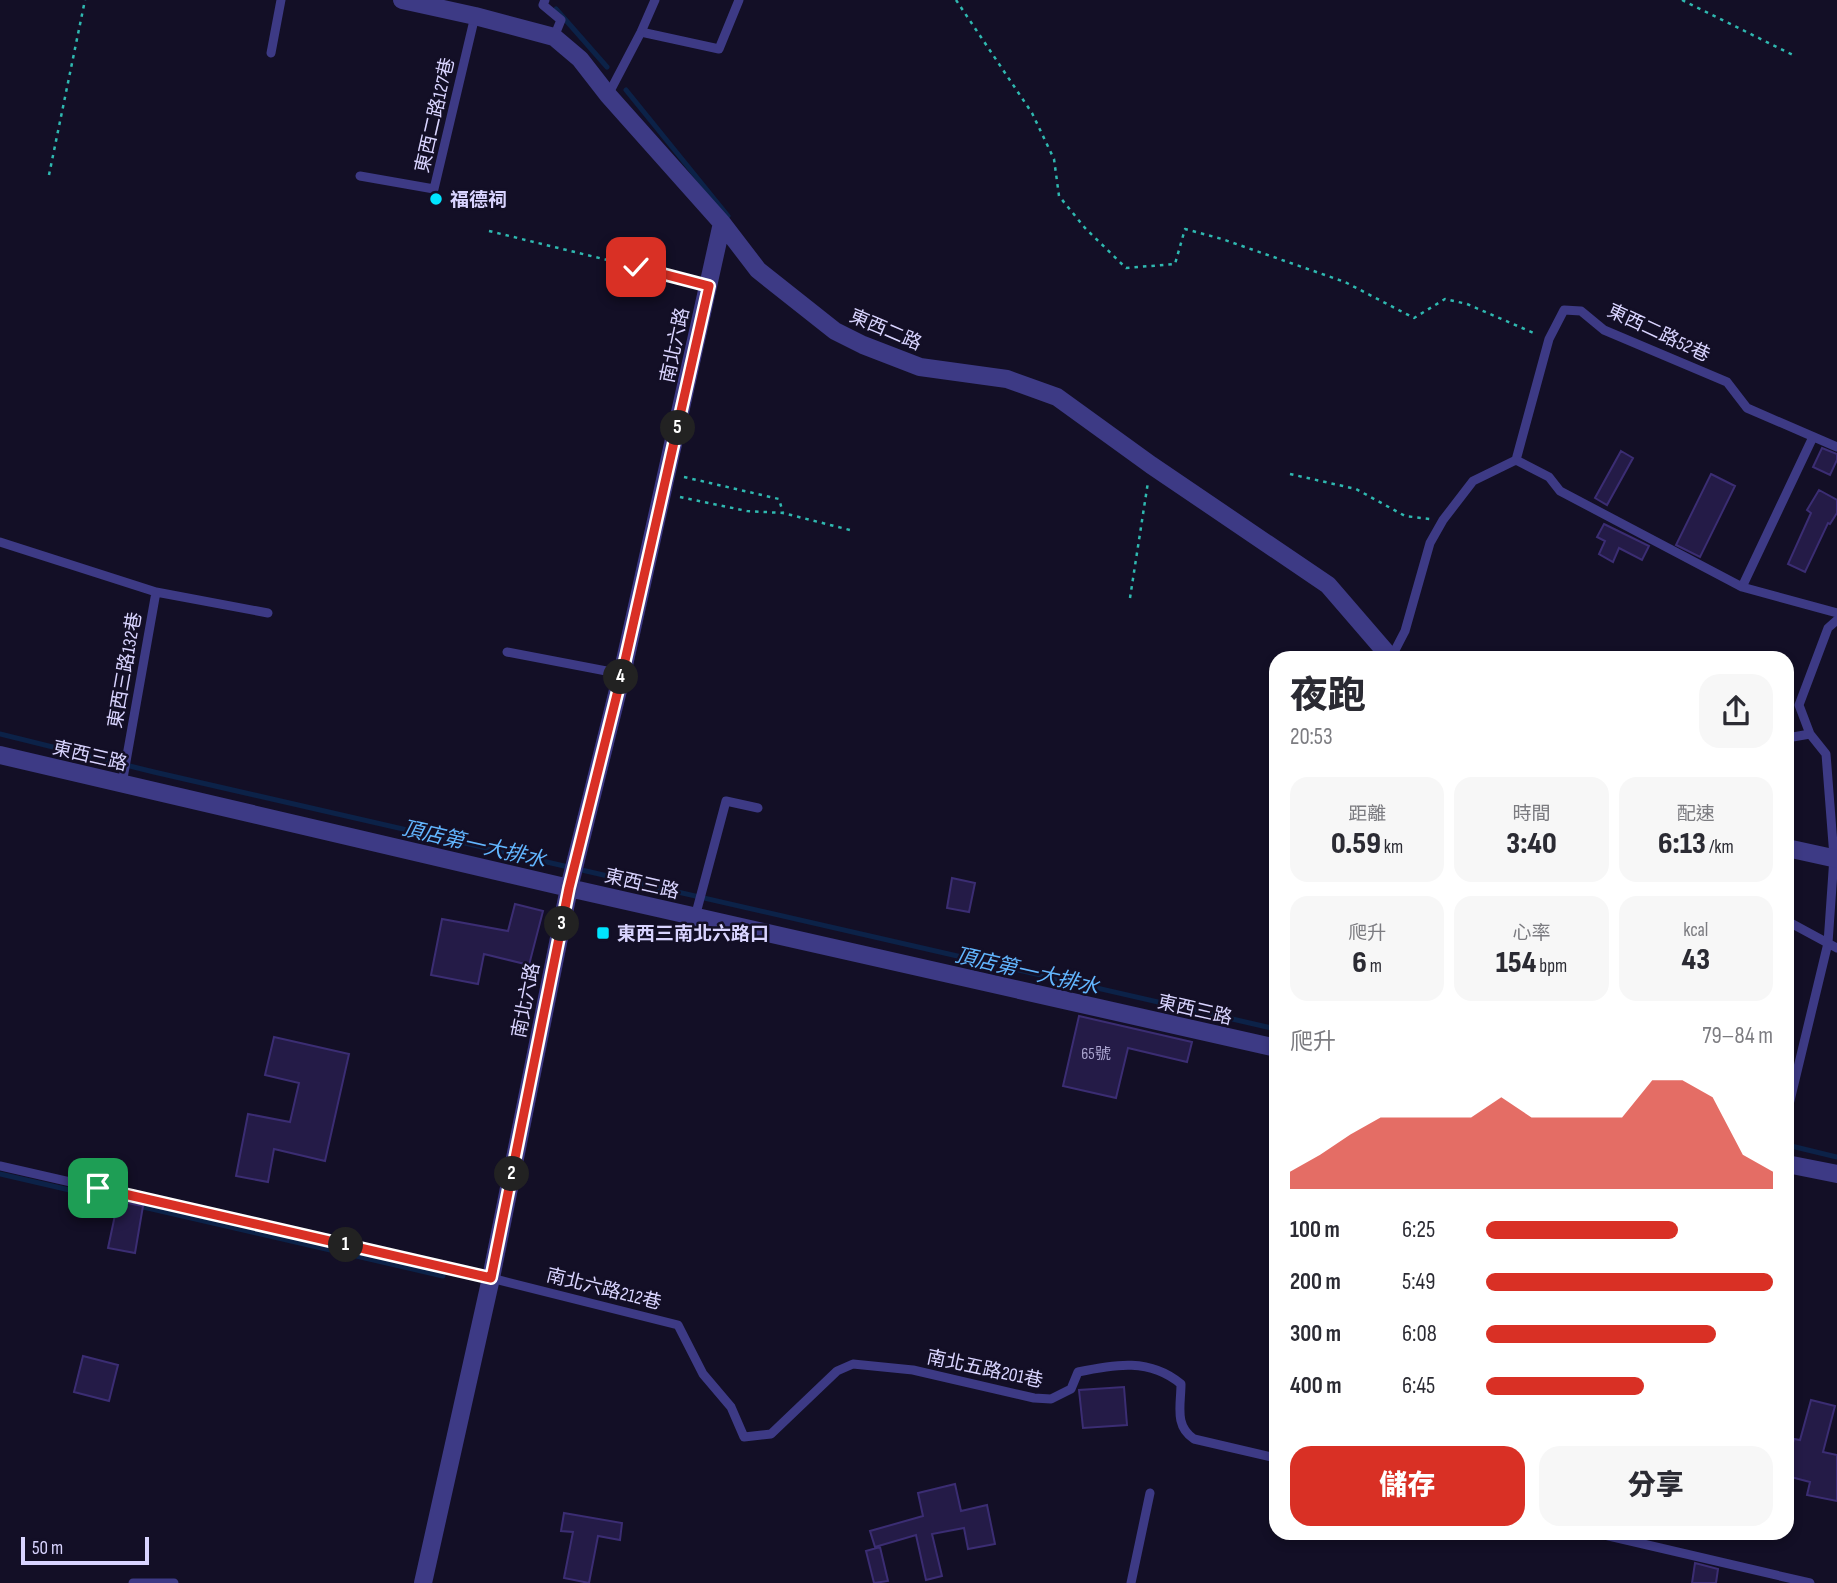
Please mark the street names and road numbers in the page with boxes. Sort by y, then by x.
street label: 東西二路127巷 [411,56,460,175]
street label: 東西二路52巷 [1603,300,1713,367]
street label: 東西二路 [846,305,925,356]
street label: 南北六路 [656,306,695,385]
street label: 東西三路132巷 [104,610,147,730]
street label: 東西三路 [50,737,129,776]
street label: 東西三路 [602,865,681,904]
street label: 南北六路 [508,961,545,1040]
street label: 東西三路 [1155,991,1234,1030]
street label: 南北六路212巷 [544,1264,663,1315]
street label: 南北五路201巷 [925,1346,1045,1393]

